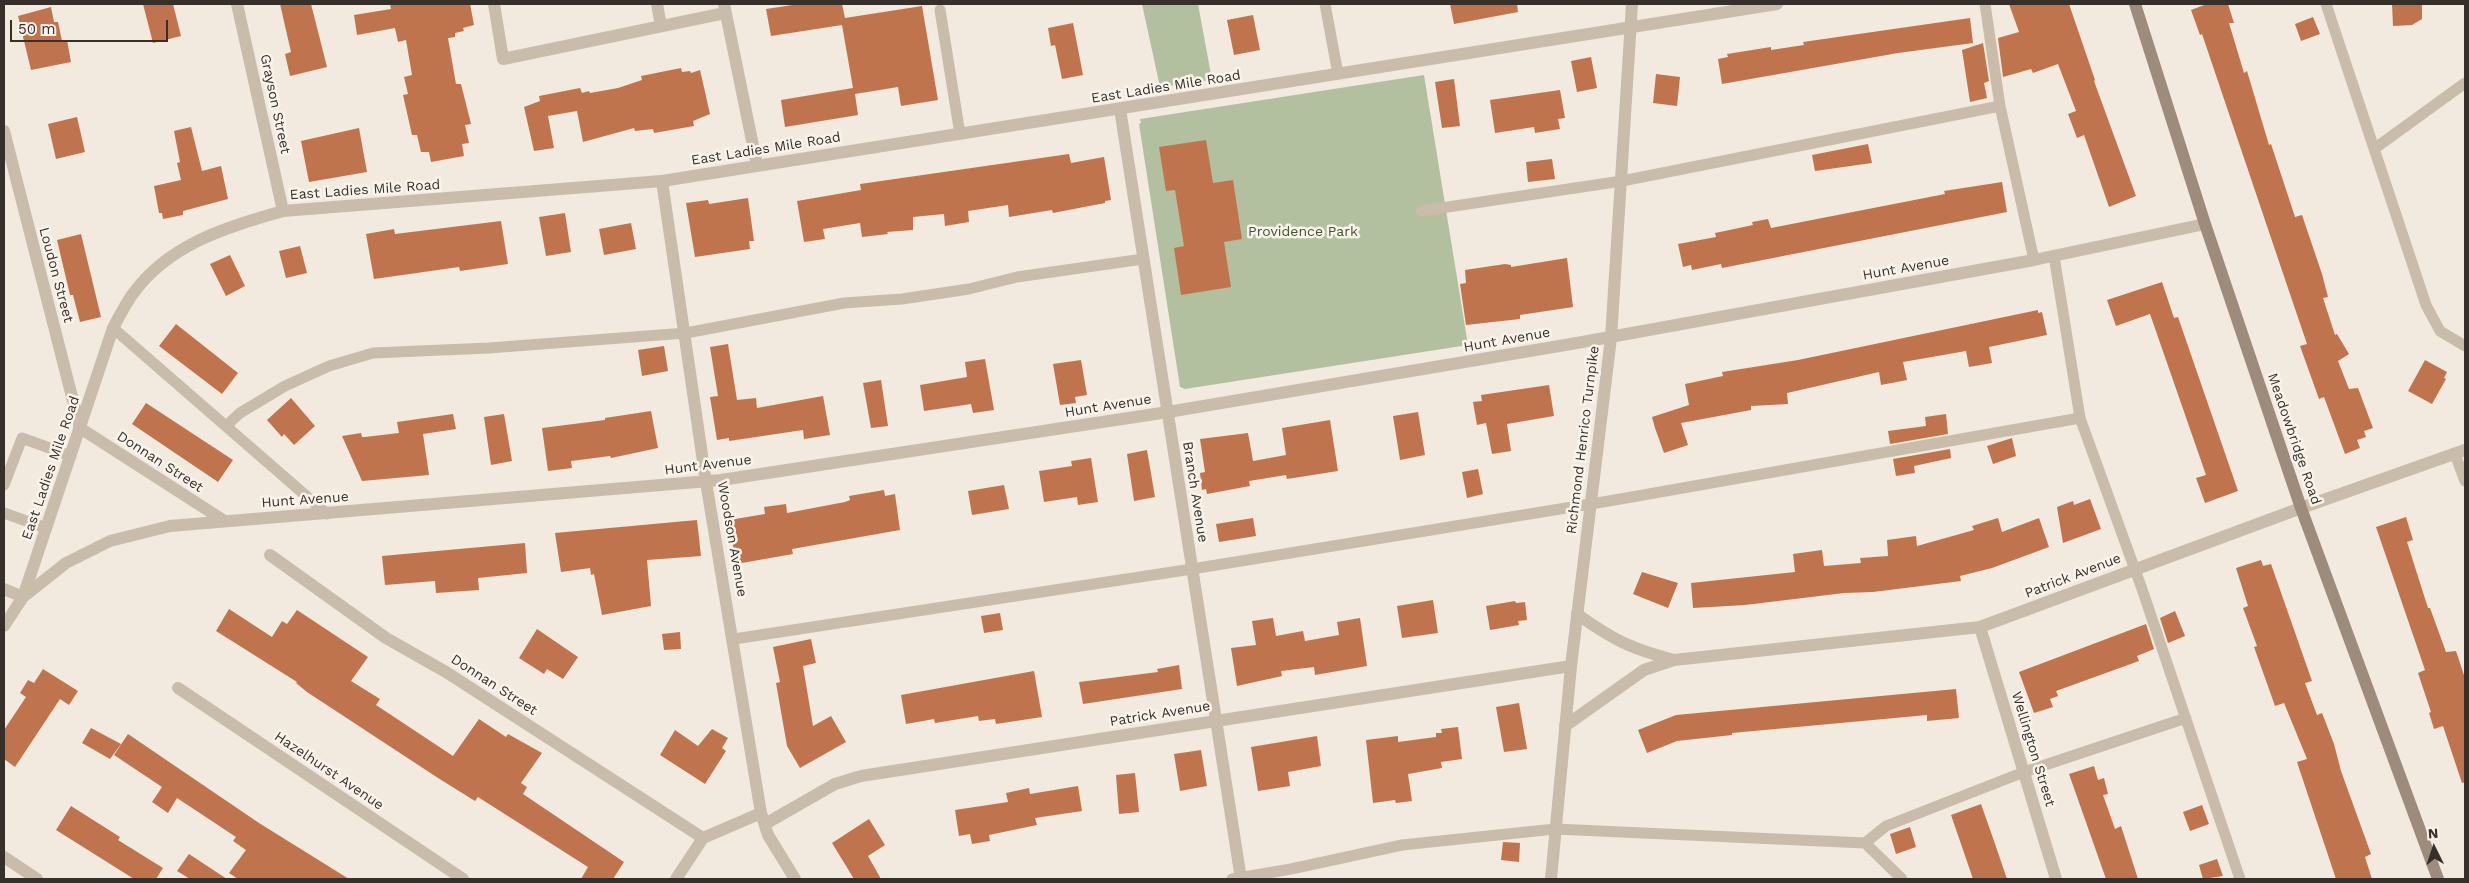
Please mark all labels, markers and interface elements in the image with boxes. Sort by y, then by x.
scale bar [12,10,170,42]
text: 50 m [18,20,55,38]
street label: Grayson Street [256,53,294,155]
street label: East Ladies Mile Road [1090,67,1242,107]
street label: East Ladies Mile Road [690,129,842,169]
street label: East Ladies Mile Road [289,176,441,204]
park label: Providence Park [1248,224,1358,240]
street label: Loudon Street [35,226,77,324]
street label: Hunt Avenue [1861,252,1951,284]
street label: Hunt Avenue [1462,324,1552,356]
street label: Richmond Henrico Turnpike [1563,345,1603,535]
street label: Meadowbridge Road [2264,371,2324,507]
street label: Hunt Avenue [1063,391,1153,421]
street label: East Ladies Mile Road [18,394,84,542]
street label: Donnan Street [114,428,206,496]
street label: Branch Avenue [1179,440,1211,544]
street label: Hunt Avenue [664,451,752,479]
street label: Woodson Avenue [714,480,750,598]
street label: Hunt Avenue [261,489,349,511]
street label: Patrick Avenue [2023,550,2123,602]
street label: Donnan Street [448,651,540,719]
street label: Wellington Street [2008,689,2058,809]
street label: Patrick Avenue [1109,698,1211,730]
street label: Hazelhurst Avenue [271,728,387,814]
north arrow [2409,823,2459,873]
text: N [2427,825,2439,841]

